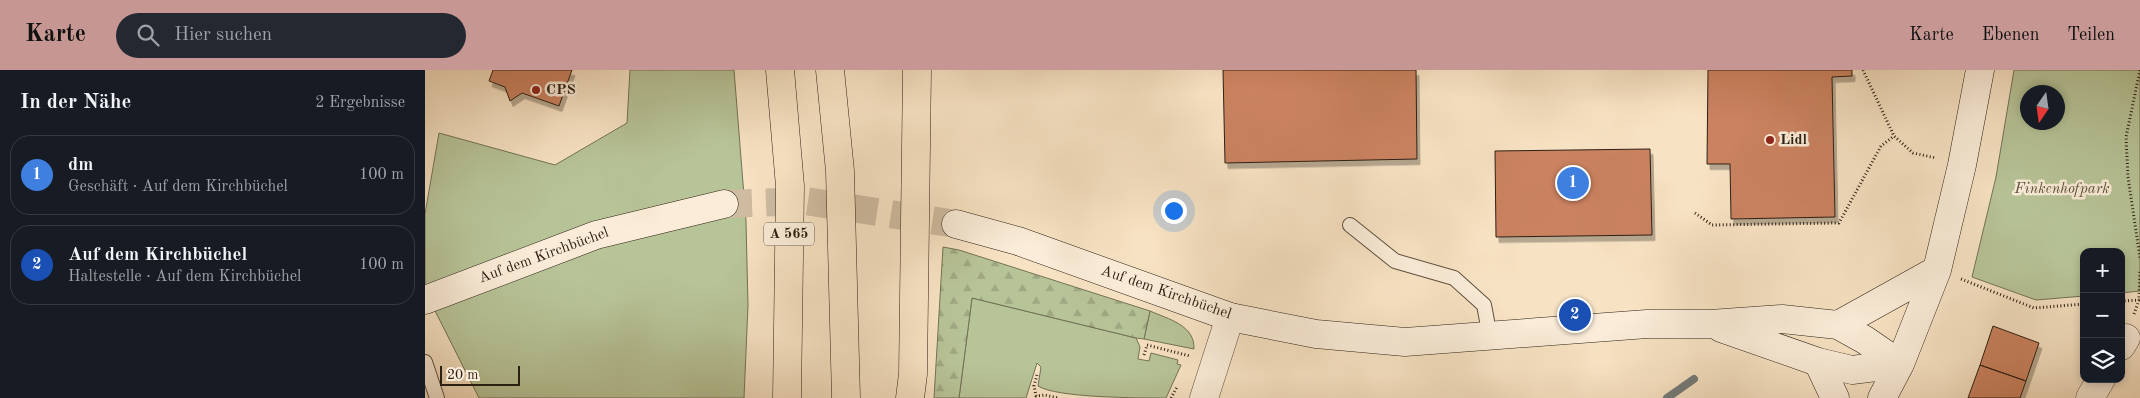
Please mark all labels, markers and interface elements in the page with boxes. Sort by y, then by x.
search box [116,13,466,58]
icon: search [134,21,162,49]
text: Karte [25,23,86,47]
text: Hier suchen [174,26,272,45]
text: Karte [1909,26,1954,44]
text: Ebenen [1982,26,2039,44]
text: Teilen [2067,26,2115,44]
place label: CPS [546,83,576,98]
marker: CPS [530,84,542,96]
north arrow [2020,85,2065,130]
text: In der Nähe [20,92,131,113]
text: 2 Ergebnisse [315,95,405,111]
place label: Lidl [1780,133,1808,148]
marker: Lidl [1764,134,1776,146]
text: dm [68,156,93,175]
pin: 1 [1557,164,1589,202]
text: 1 [32,167,42,183]
text: 100 m [359,167,404,183]
text: Geschäft · Auf dem Kirchbüchel [68,179,288,195]
park label: Finkenhofpark [2013,182,2110,197]
your location [1161,198,1187,224]
road number: A 565 [764,222,814,245]
street label: Auf dem Kirchbüchel [477,226,611,286]
text: Auf dem Kirchbüchel [68,246,247,265]
map controls [2080,248,2125,383]
button: + [2080,248,2125,293]
text: 2 [32,257,42,273]
text: 100 m [359,257,404,273]
street label: Auf dem Kirchbüchel [1099,264,1233,322]
text: Haltestelle · Auf dem Kirchbüchel [68,269,301,285]
button: − [2080,293,2125,338]
pin: 2 [1559,296,1591,334]
button: layers [2080,338,2125,383]
scale bar [440,363,520,386]
text: 20 m [447,368,478,382]

